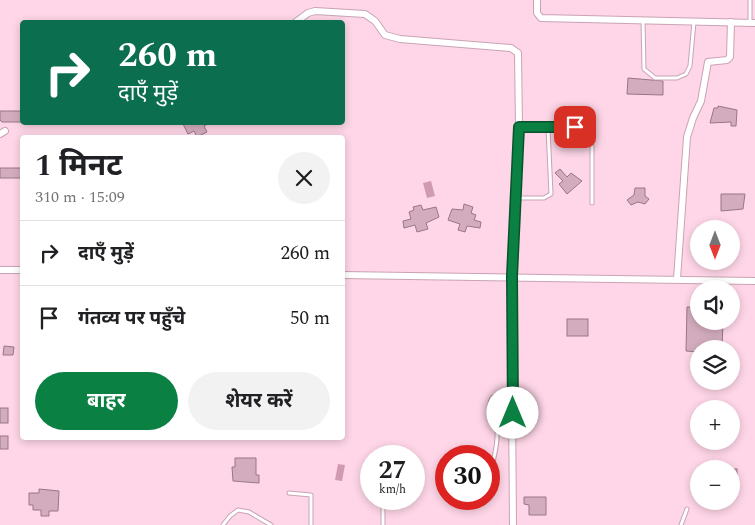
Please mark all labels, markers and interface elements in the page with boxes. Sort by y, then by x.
text: 260 m [118,29,217,82]
icon: right [35,40,100,105]
text: दाएँ मुड़ें [118,77,178,110]
pin [554,106,596,148]
icon: arrive [561,113,589,141]
text: 1 मिनट [35,143,122,189]
button: close [278,152,330,204]
text: 310 m · 15:09 [35,185,125,209]
north arrow [690,220,740,270]
map controls [690,220,740,510]
icon: right [35,239,63,267]
text: दाएँ मुड़ें [78,239,134,268]
text: 260 m [280,239,330,268]
button: sound [690,280,740,330]
icon: arrive [35,304,63,332]
text: गंतव्य पर पहुँचे [78,304,185,333]
text: 50 m [290,304,330,333]
button: layers [690,340,740,390]
button: बाहर [35,372,178,430]
button: शेयर करें [188,372,330,430]
position arrow [486,386,538,438]
button: + [690,400,740,450]
speed limit sign: 30 [435,445,500,510]
text: 27 [378,452,407,490]
button: − [690,460,740,510]
text: km/h [379,480,406,499]

